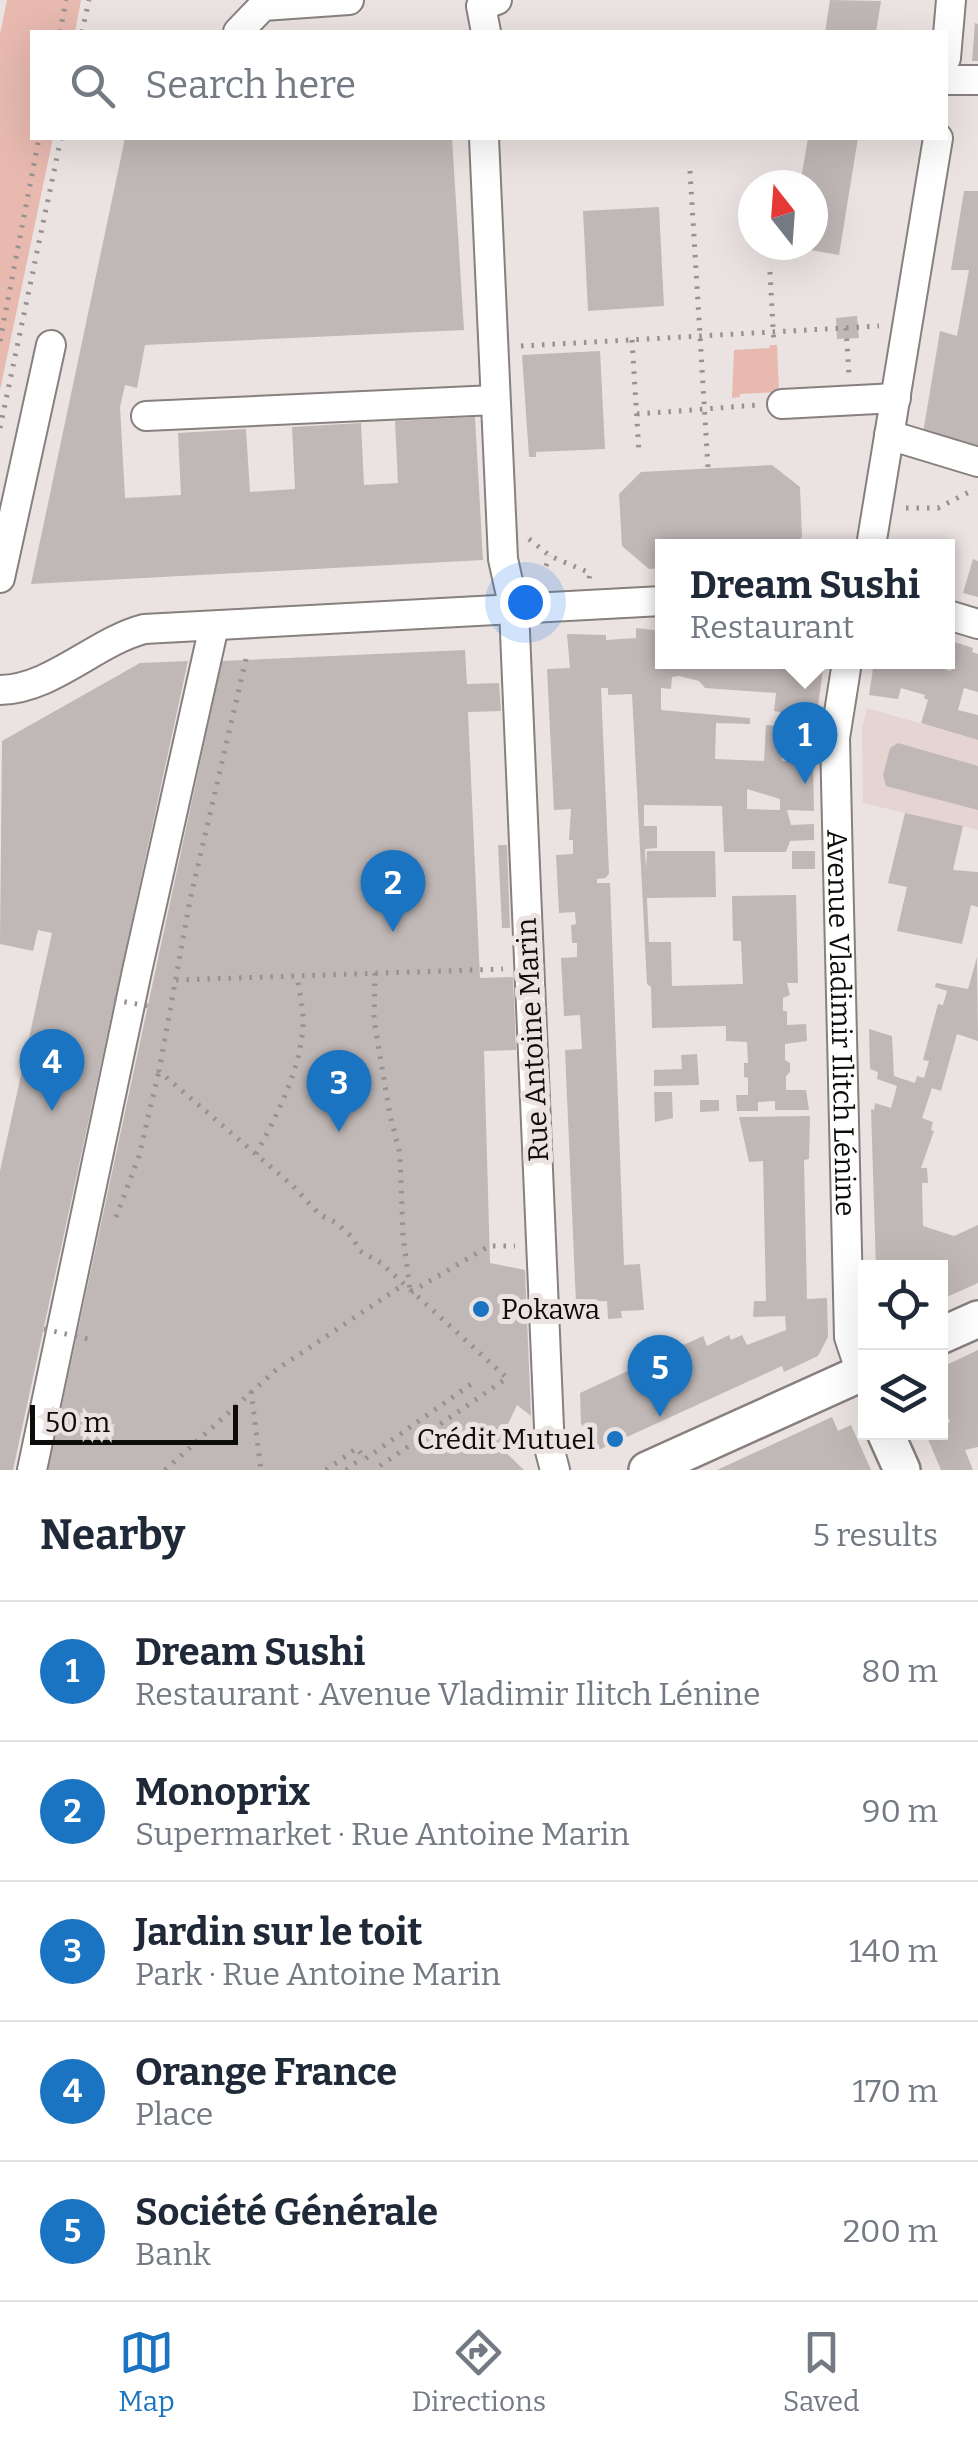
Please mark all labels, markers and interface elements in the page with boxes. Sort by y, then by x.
search box [30,30,948,140]
icon: search [65,58,120,113]
text: Search here [145,62,356,108]
north arrow [738,170,828,260]
popup [655,539,955,669]
text: Dream Sushi [690,562,920,608]
your location [500,577,551,628]
text: Restaurant [690,608,854,646]
pin: 1 [772,702,838,784]
street label: Avenue Vladimir Ilitch Lénine [820,829,862,1217]
pin: 2 [360,850,426,932]
street label: Rue Antoine Marin [510,917,555,1163]
pin: 4 [20,1028,84,1111]
pin: 3 [306,1050,372,1132]
map controls [858,1260,948,1440]
button: locate [858,1260,948,1350]
place label: Pokawa [501,1293,600,1326]
marker: Pokawa [470,1298,492,1320]
pin: 5 [628,1334,692,1417]
button: layers [858,1350,948,1440]
scale bar [30,1400,238,1444]
text: 50 m [45,1406,110,1439]
place label: Crédit Mutuel [417,1423,595,1456]
marker: Crédit Mutuel [604,1428,626,1450]
text: Nearby [40,1510,185,1560]
text: 5 results [813,1516,938,1554]
text: Dream Sushi [135,1629,365,1675]
text: 1 [66,1652,79,1690]
text: 80 m [861,1652,938,1690]
text: Restaurant · Avenue Vladimir Ilitch Lénine [135,1675,761,1713]
text: Monoprix [135,1769,310,1815]
text: 2 [63,1792,82,1830]
text: 90 m [862,1792,938,1830]
text: Supermarket · Rue Antoine Marin [135,1815,630,1853]
text: Jardin sur le toit [135,1909,423,1955]
text: 3 [63,1932,82,1970]
text: 140 m [849,1932,938,1970]
text: Park · Rue Antoine Marin [135,1955,501,1993]
text: Orange France [135,2049,397,2095]
text: 4 [63,2072,82,2110]
text: 170 m [852,2072,938,2110]
text: Place [135,2095,213,2133]
text: Société Générale [135,2189,438,2235]
text: 5 [64,2212,81,2250]
text: 200 m [843,2212,938,2250]
text: Bank [135,2235,211,2273]
tab: Map [118,2325,175,2418]
tab: Directions [411,2325,546,2418]
tab: Saved [783,2325,860,2418]

